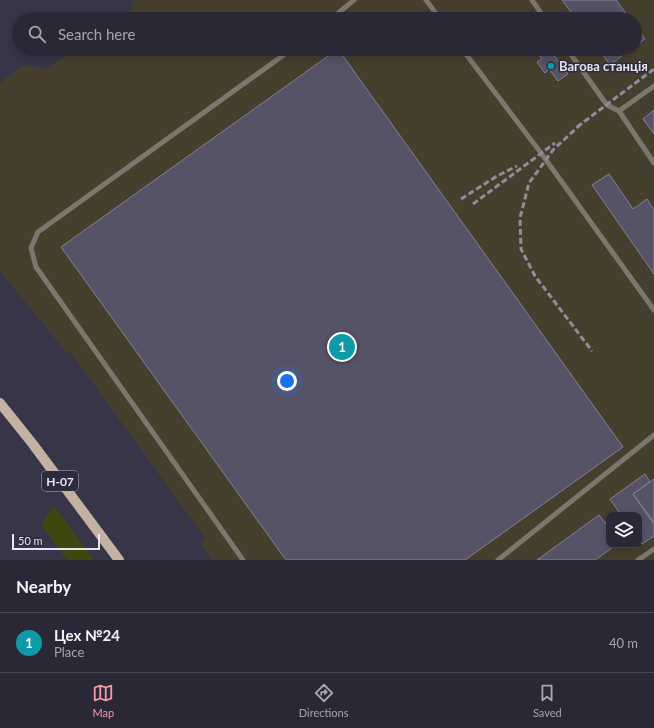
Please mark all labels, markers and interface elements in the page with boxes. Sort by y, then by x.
search box [12,12,642,56]
icon: search [26,23,48,45]
text: Search here [58,25,135,43]
place label: Вагова станція [559,58,648,74]
marker: Вагова станція [546,61,556,71]
pin: 1 [329,332,355,362]
your location [277,371,297,391]
road number: Н-07 [42,471,78,491]
map controls [606,512,642,548]
button: layers [606,512,642,548]
scale bar [12,532,100,551]
text: 50 m [18,534,43,547]
text: Nearby [16,576,71,597]
text: Цех №24 [54,626,120,644]
text: 1 [25,635,33,651]
text: 40 m [609,635,638,651]
text: Place [54,644,84,660]
tab: Map [92,682,114,719]
tab: Directions [299,682,348,719]
tab: Saved [533,682,562,719]

